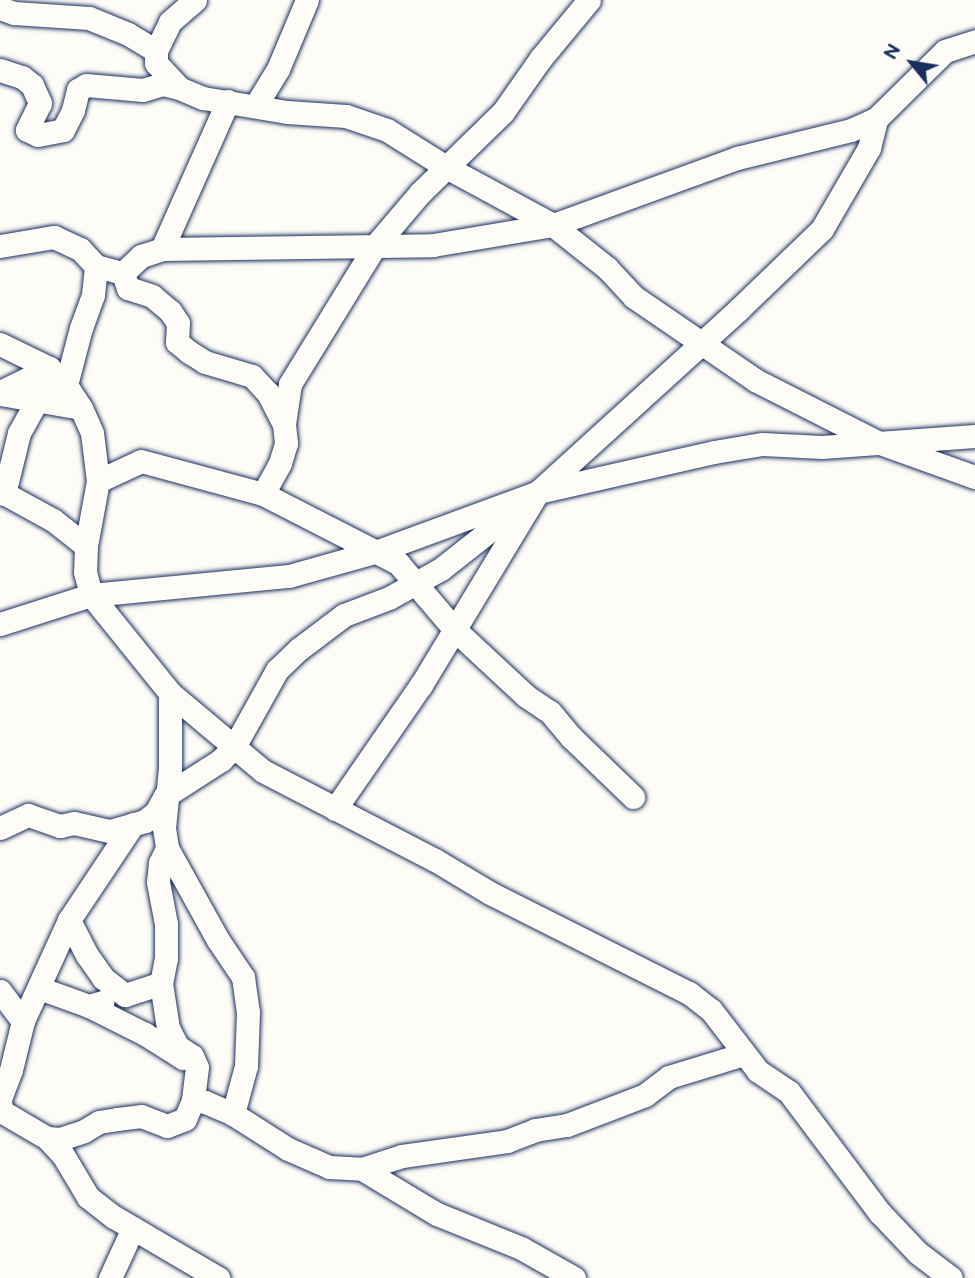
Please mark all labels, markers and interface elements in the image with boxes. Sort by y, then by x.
north arrow [877,28,947,98]
text: N [880,40,907,64]

